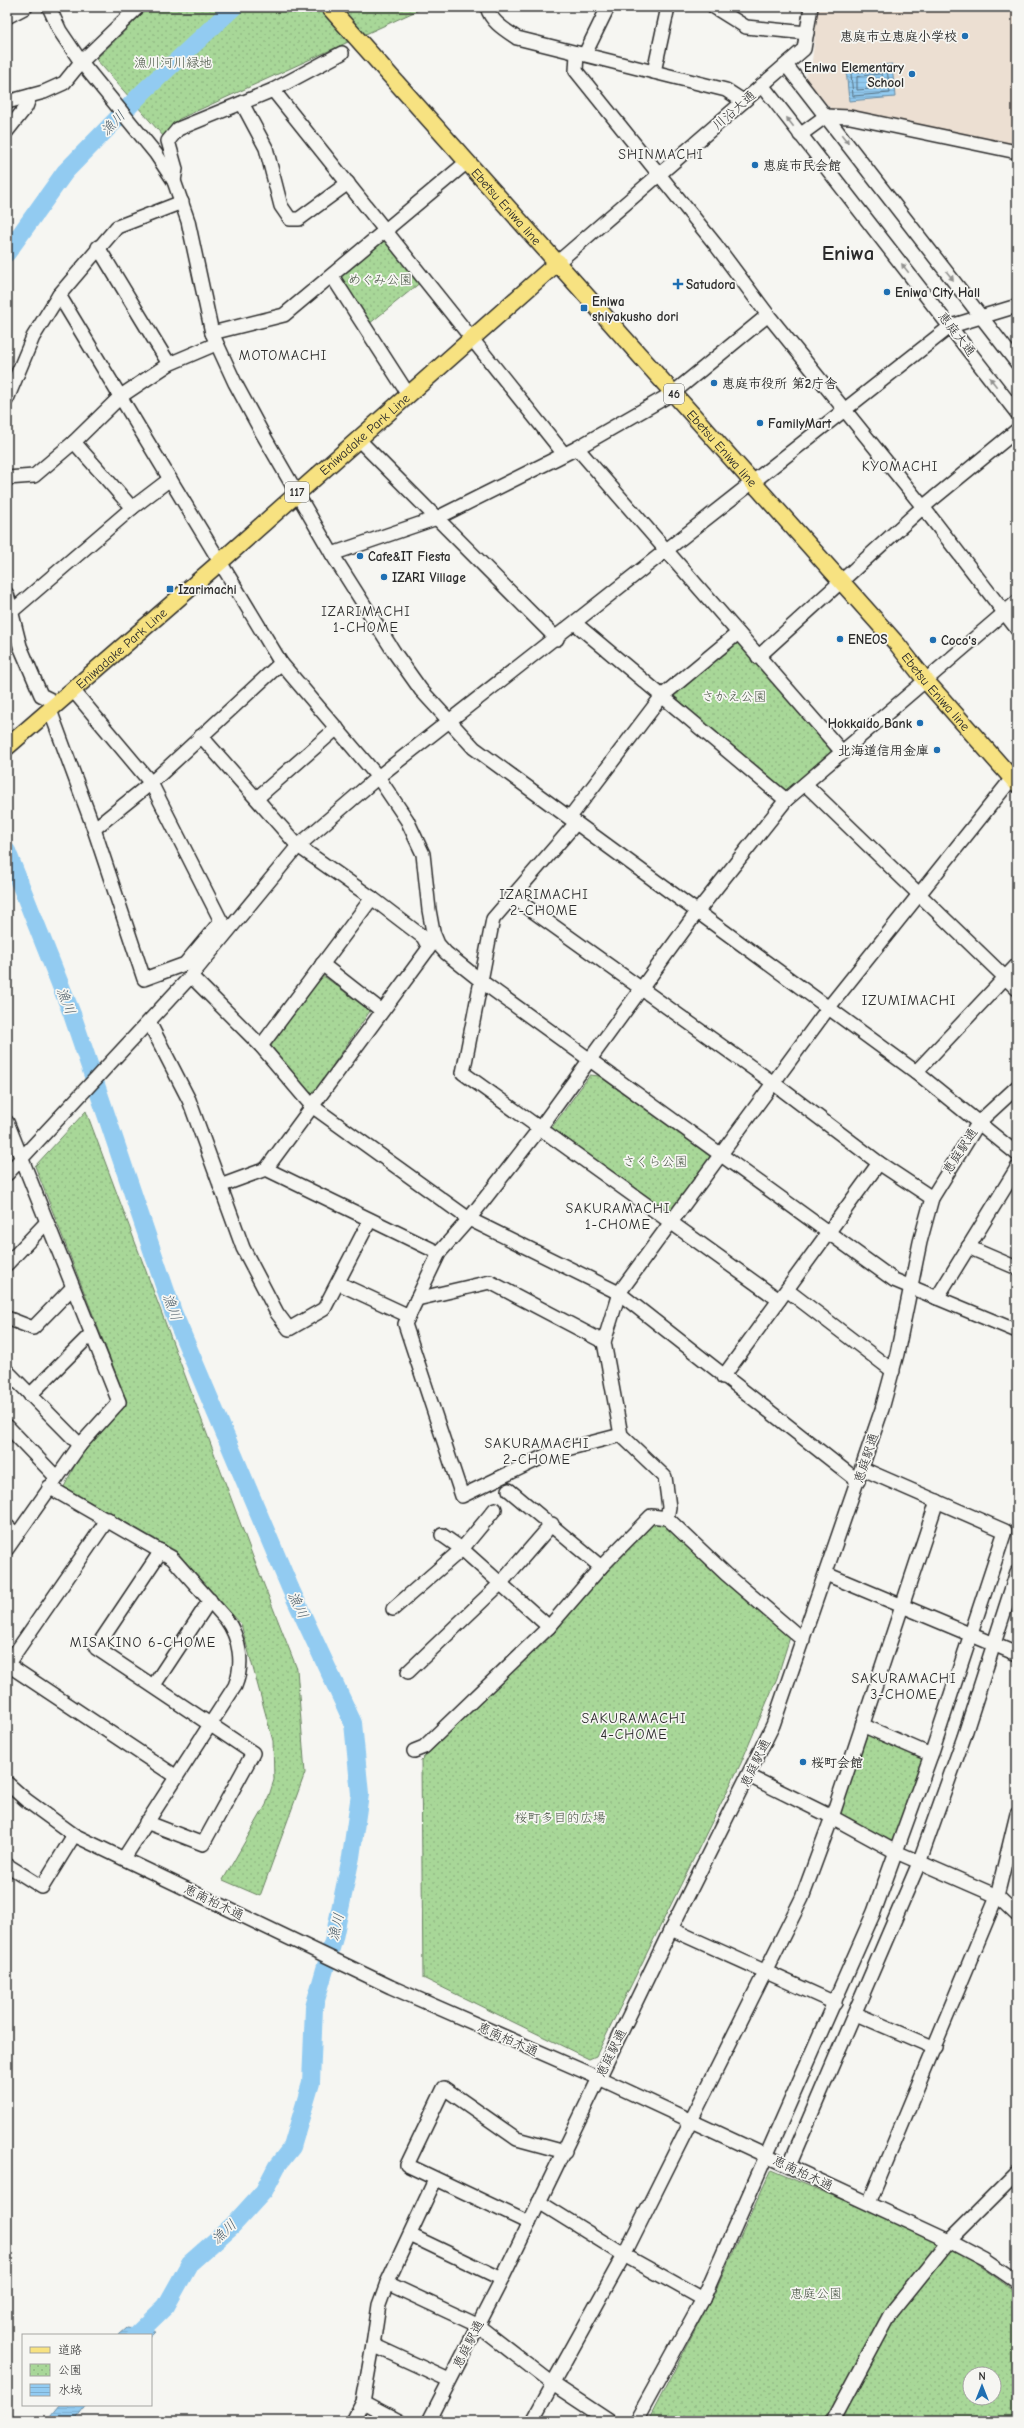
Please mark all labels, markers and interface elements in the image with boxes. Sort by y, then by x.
place label: 恵庭市立恵庭小学校 [840,29,957,44]
marker: 恵庭市立恵庭小学校 [960,31,970,41]
park label: 漁川河川緑地 [134,55,212,70]
place label: Eniwa Elementary School [804,60,904,90]
marker: Eniwa Elementary School [907,69,917,79]
street label: 川沿大通 [709,87,759,133]
water label: 漁川 [97,107,129,139]
one-way arrow [786,116,794,127]
one-way arrow [840,134,849,145]
district label: SHINMACHI [618,146,704,163]
place label: 恵庭市民会館 [763,158,841,173]
marker: 恵庭市民会館 [750,160,760,170]
street label: Ebetsu Eniwa line [469,165,545,248]
district label: Eniwa [822,241,874,265]
one-way arrow [901,262,909,273]
one-way arrow [946,270,954,281]
park label: めぐみ公園 [348,272,412,287]
place label: Satudora [686,277,736,292]
marker: Satudora [673,279,683,289]
place label: Eniwa City Hall [895,285,980,300]
marker: Eniwa City Hall [882,287,892,297]
place label: Eniwa shiyakusho dori [592,294,679,324]
marker: Eniwa shiyakusho dori [579,303,589,313]
street label: 恵庭大通 [935,309,979,359]
district label: MOTOMACHI [239,347,327,364]
place label: 恵庭市役所 第2庁舎 [722,376,837,391]
one-way arrow [989,376,998,387]
marker: 恵庭市役所 第2庁舎 [709,378,719,388]
road number: 46 [664,384,684,404]
street label: Eniwadake Park Line [316,390,413,478]
street label: Ebetsu Eniwa line [684,407,761,490]
place label: FamilyMart [768,416,832,431]
marker: FamilyMart [755,418,765,428]
district label: KYOMACHI [862,458,938,475]
road number: 117 [285,482,309,502]
place label: Cafe&IT Fiesta [368,549,451,564]
marker: Cafe&IT Fiesta [355,551,365,561]
place label: IZARI Village [392,570,466,585]
marker: IZARI Village [379,572,389,582]
place label: Izarimachi [178,582,237,597]
marker: Izarimachi [165,584,175,594]
district label: IZARIMACHI 1-CHOME [321,603,411,636]
street label: Eniwadake Park Line [73,604,170,691]
place label: ENEOS [848,632,887,647]
place label: Coco's [941,633,977,648]
marker: ENEOS [835,634,845,644]
marker: Coco's [928,635,938,645]
street label: Ebetsu Eniwa line [899,649,974,734]
park label: さかえ公園 [701,689,767,704]
place label: Hokkaido Bank [828,716,913,731]
marker: Hokkaido Bank [915,718,925,728]
place label: 北海道信用金庫 [838,743,929,758]
marker: 北海道信用金庫 [932,745,942,755]
district label: IZARIMACHI 2-CHOME [499,886,589,919]
water label: 漁川 [53,985,79,1017]
district label: IZUMIMACHI [862,992,956,1009]
street label: 恵庭駅通 [940,1125,980,1177]
park label: さくら公園 [622,1154,688,1169]
district label: SAKURAMACHI 1-CHOME [566,1200,670,1233]
water label: 漁川 [159,1291,185,1323]
street label: 恵庭駅通 [851,1431,881,1485]
district label: SAKURAMACHI 2-CHOME [485,1435,589,1468]
water label: 漁川 [284,1589,312,1621]
district label: MISAKINO 6-CHOME [70,1634,216,1651]
district label: SAKURAMACHI 3-CHOME [852,1670,956,1703]
district label: SAKURAMACHI 4-CHOME [582,1710,686,1743]
street label: 恵庭駅通 [737,1736,773,1790]
place label: 桜町会館 [811,1755,863,1770]
marker: 桜町会館 [798,1757,808,1767]
park label: 桜町多目的広場 [514,1810,606,1825]
street label: 恵南柏木通 [181,1881,247,1923]
water label: 漁川 [325,1911,347,1943]
street label: 恵南柏木通 [475,2019,541,2059]
street label: 恵庭駅通 [593,2026,629,2080]
street label: 恵南柏木通 [770,2152,836,2194]
water label: 漁川 [208,2216,240,2248]
park label: 恵庭公園 [790,2286,842,2301]
street label: 恵庭駅通 [450,2317,486,2371]
legend [22,2334,152,2406]
text: 道路 [58,2343,82,2357]
text: 公園 [58,2363,82,2377]
north arrow [962,2366,1002,2406]
text: N [978,2370,986,2383]
text: 水域 [58,2383,82,2397]

